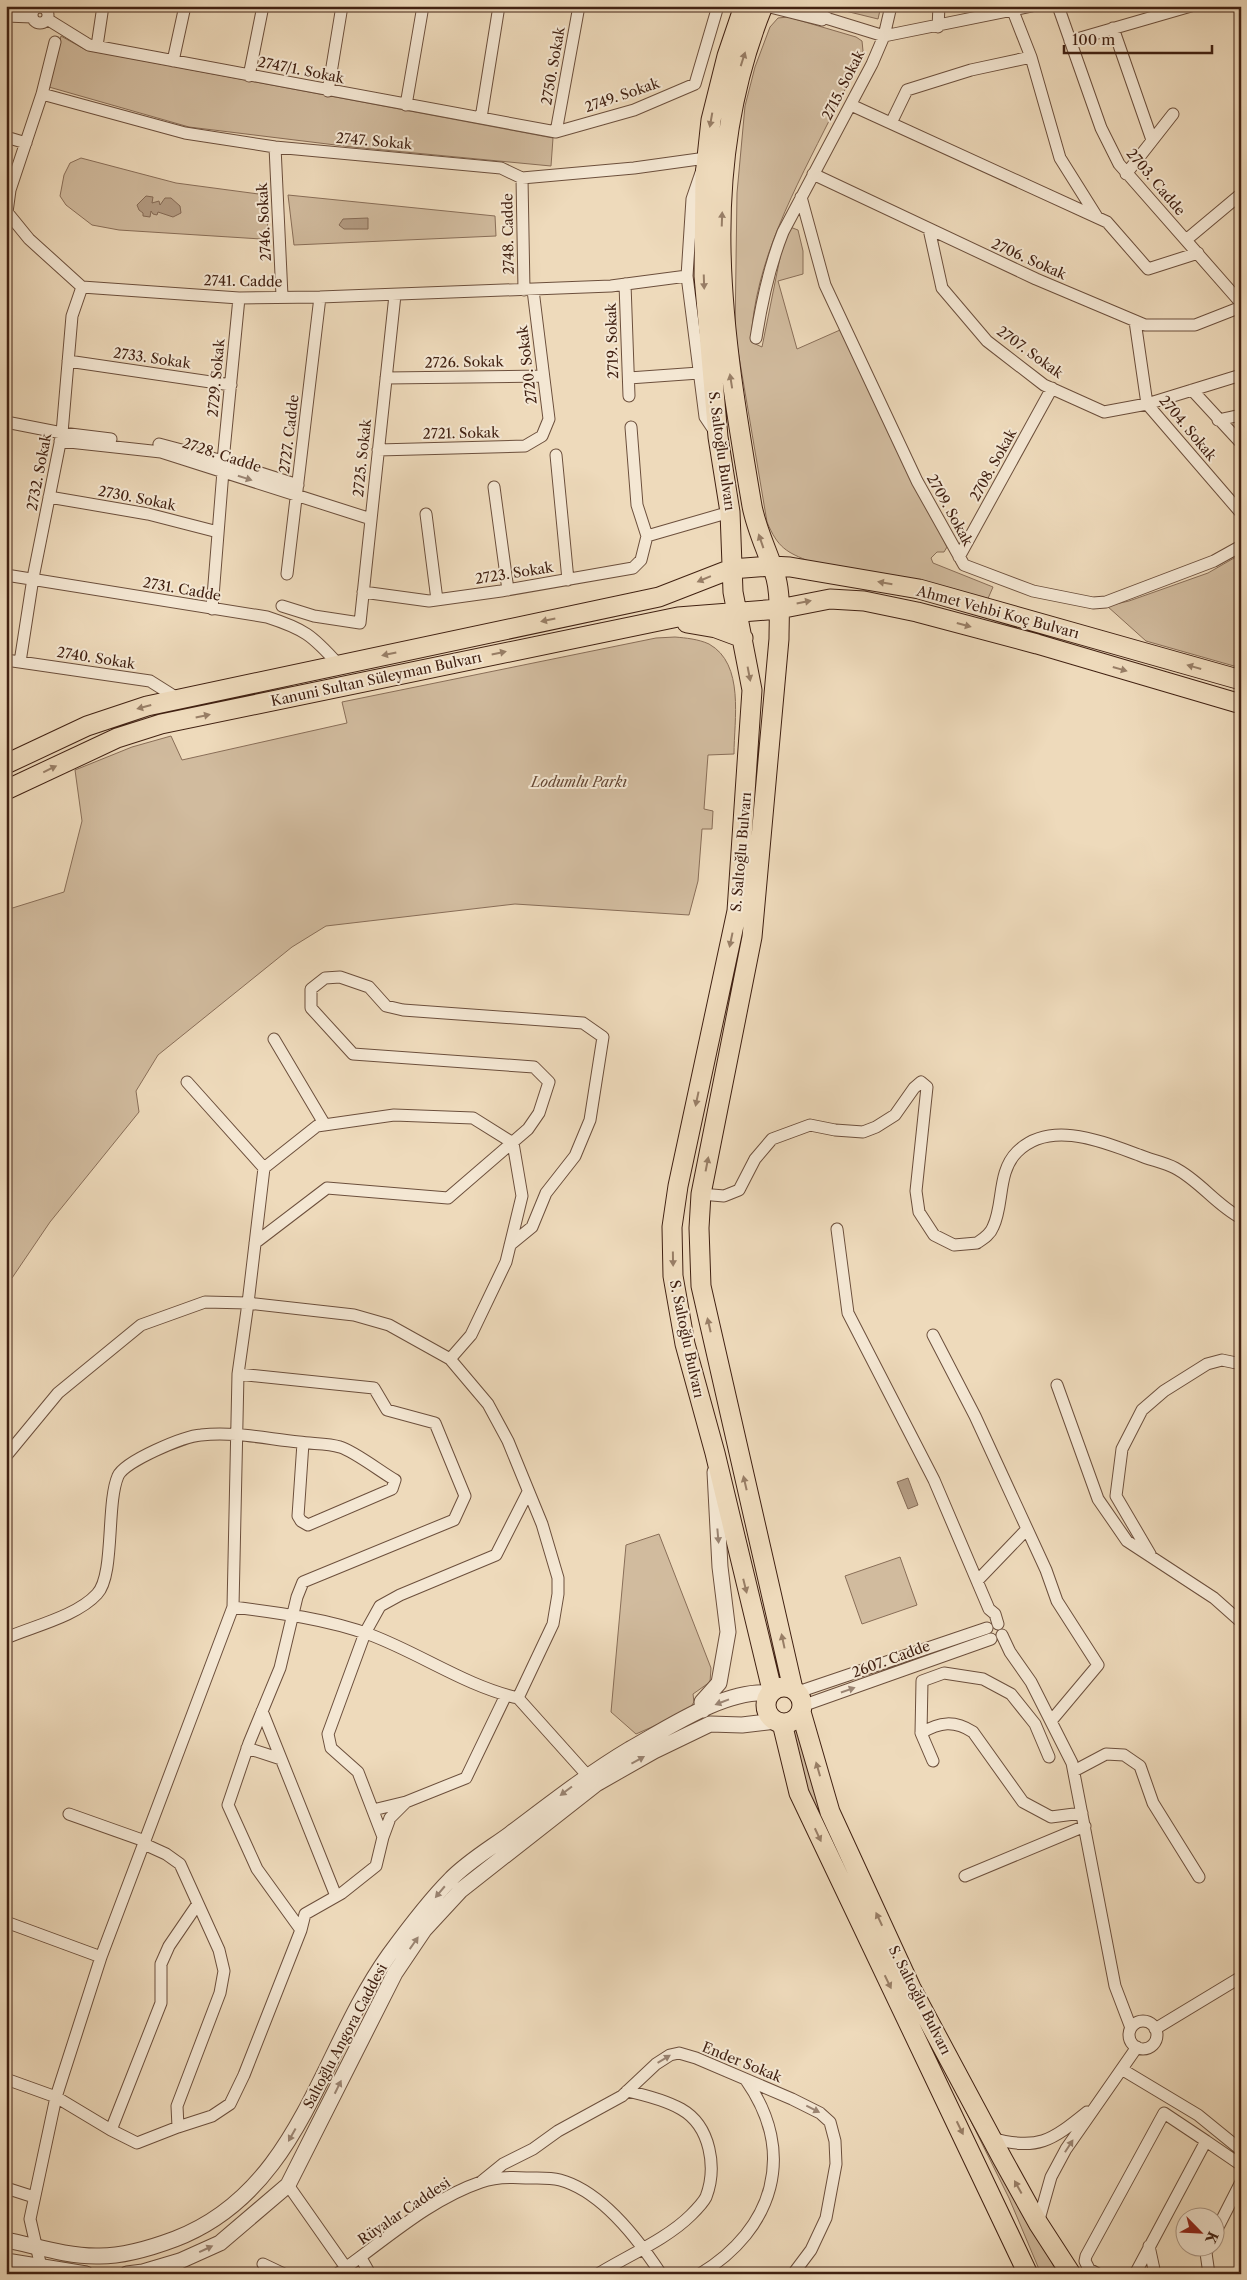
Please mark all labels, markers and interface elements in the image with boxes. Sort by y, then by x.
scale bar [1064,22,1212,54]
street label: 2750. Sokak [537,25,569,106]
text: 100 m [1072,30,1115,49]
street label: 2715. Sokak [818,46,869,123]
one-way arrow [740,51,748,66]
street label: 2747/1. Sokak [256,53,347,87]
street label: 2749. Sokak [582,74,663,116]
one-way arrow [707,112,715,128]
street label: 2747. Sokak [335,129,414,153]
street label: 2703. Cadde [1123,145,1189,219]
street label: 2746. Sokak [253,181,275,262]
street label: 2748. Cadde [498,193,518,275]
one-way arrow [718,211,726,227]
street label: 2706. Sokak [989,235,1070,284]
street label: 2741. Cadde [203,271,283,291]
one-way arrow [701,274,709,290]
street label: 2719. Sokak [602,302,622,379]
street label: 2707. Sokak [993,322,1067,383]
street label: 2720. Sokak [513,324,541,405]
street label: 2729. Sokak [204,337,228,418]
street label: 2733. Sokak [112,344,193,372]
street label: 2726. Sokak [424,352,504,372]
one-way arrow [727,373,735,389]
street label: S. Saltoğlu Bulvarı [705,390,739,512]
street label: 2704. Sokak [1156,392,1221,465]
street label: 2727. Cadde [275,393,303,475]
street label: 2725. Sokak [349,417,375,498]
street label: 2721. Sokak [423,423,500,443]
street label: 2708. Sokak [966,425,1021,504]
street label: 2732. Sokak [23,431,55,512]
street label: 2728. Cadde [180,434,264,476]
street label: 2709. Sokak [923,471,977,550]
one-way arrow [237,475,252,482]
street label: 2730. Sokak [97,482,178,515]
one-way arrow [757,533,765,548]
street label: 2723. Sokak [474,558,555,588]
street label: 2731. Cadde [142,573,223,605]
one-way arrow [697,576,711,584]
one-way arrow [877,578,893,586]
street label: Ahmet Vehbi Koç Bulvarı [914,581,1081,642]
one-way arrow [797,598,813,606]
one-way arrow [540,616,555,624]
one-way arrow [956,621,971,629]
street label: 2740. Sokak [56,643,137,673]
street label: Kanuni Sultan Süleyman Bulvarı [269,648,483,710]
one-way arrow [491,649,506,657]
one-way arrow [380,650,396,658]
one-way arrow [1186,662,1201,670]
one-way arrow [1113,665,1128,673]
one-way arrow [745,666,753,681]
one-way arrow [137,703,152,711]
one-way arrow [195,711,211,719]
one-way arrow [43,764,57,772]
park label: Lodumlu Parkı [530,773,627,791]
street label: S. Saltoğlu Bulvarı [727,791,755,913]
one-way arrow [727,932,735,947]
one-way arrow [693,1091,701,1106]
one-way arrow [703,1155,711,1171]
one-way arrow [669,1251,677,1267]
street label: S. Saltoğlu Bulvarı [666,1278,708,1400]
one-way arrow [705,1317,713,1332]
one-way arrow [741,1476,749,1491]
one-way arrow [714,1529,722,1545]
one-way arrow [742,1578,750,1593]
one-way arrow [778,1633,786,1649]
street label: 2607. Cadde [850,1637,933,1681]
one-way arrow [841,1686,856,1694]
one-way arrow [715,1699,730,1707]
one-way arrow [631,1755,644,1764]
one-way arrow [813,1761,821,1776]
one-way arrow [559,1786,573,1796]
one-way arrow [815,1828,823,1842]
one-way arrow [434,1885,445,1898]
one-way arrow [875,1912,883,1926]
one-way arrow [409,1937,419,1950]
street label: S. Saltoğlu Bulvarı [885,1942,955,2058]
street label: Saltoğlu Angora Caddesi [299,1960,391,2112]
one-way arrow [884,1975,892,1989]
street label: Ender Sokak [700,2038,785,2086]
one-way arrow [657,2055,670,2064]
one-way arrow [334,2079,342,2094]
one-way arrow [806,2105,820,2113]
one-way arrow [956,2121,964,2135]
one-way arrow [288,2127,296,2142]
one-way arrow [1064,2139,1074,2153]
street label: Rüyalar Caddesi [354,2173,454,2249]
one-way arrow [1014,2180,1022,2195]
north arrow [1174,2208,1224,2258]
text: K [1201,2229,1222,2247]
one-way arrow [199,2245,213,2253]

